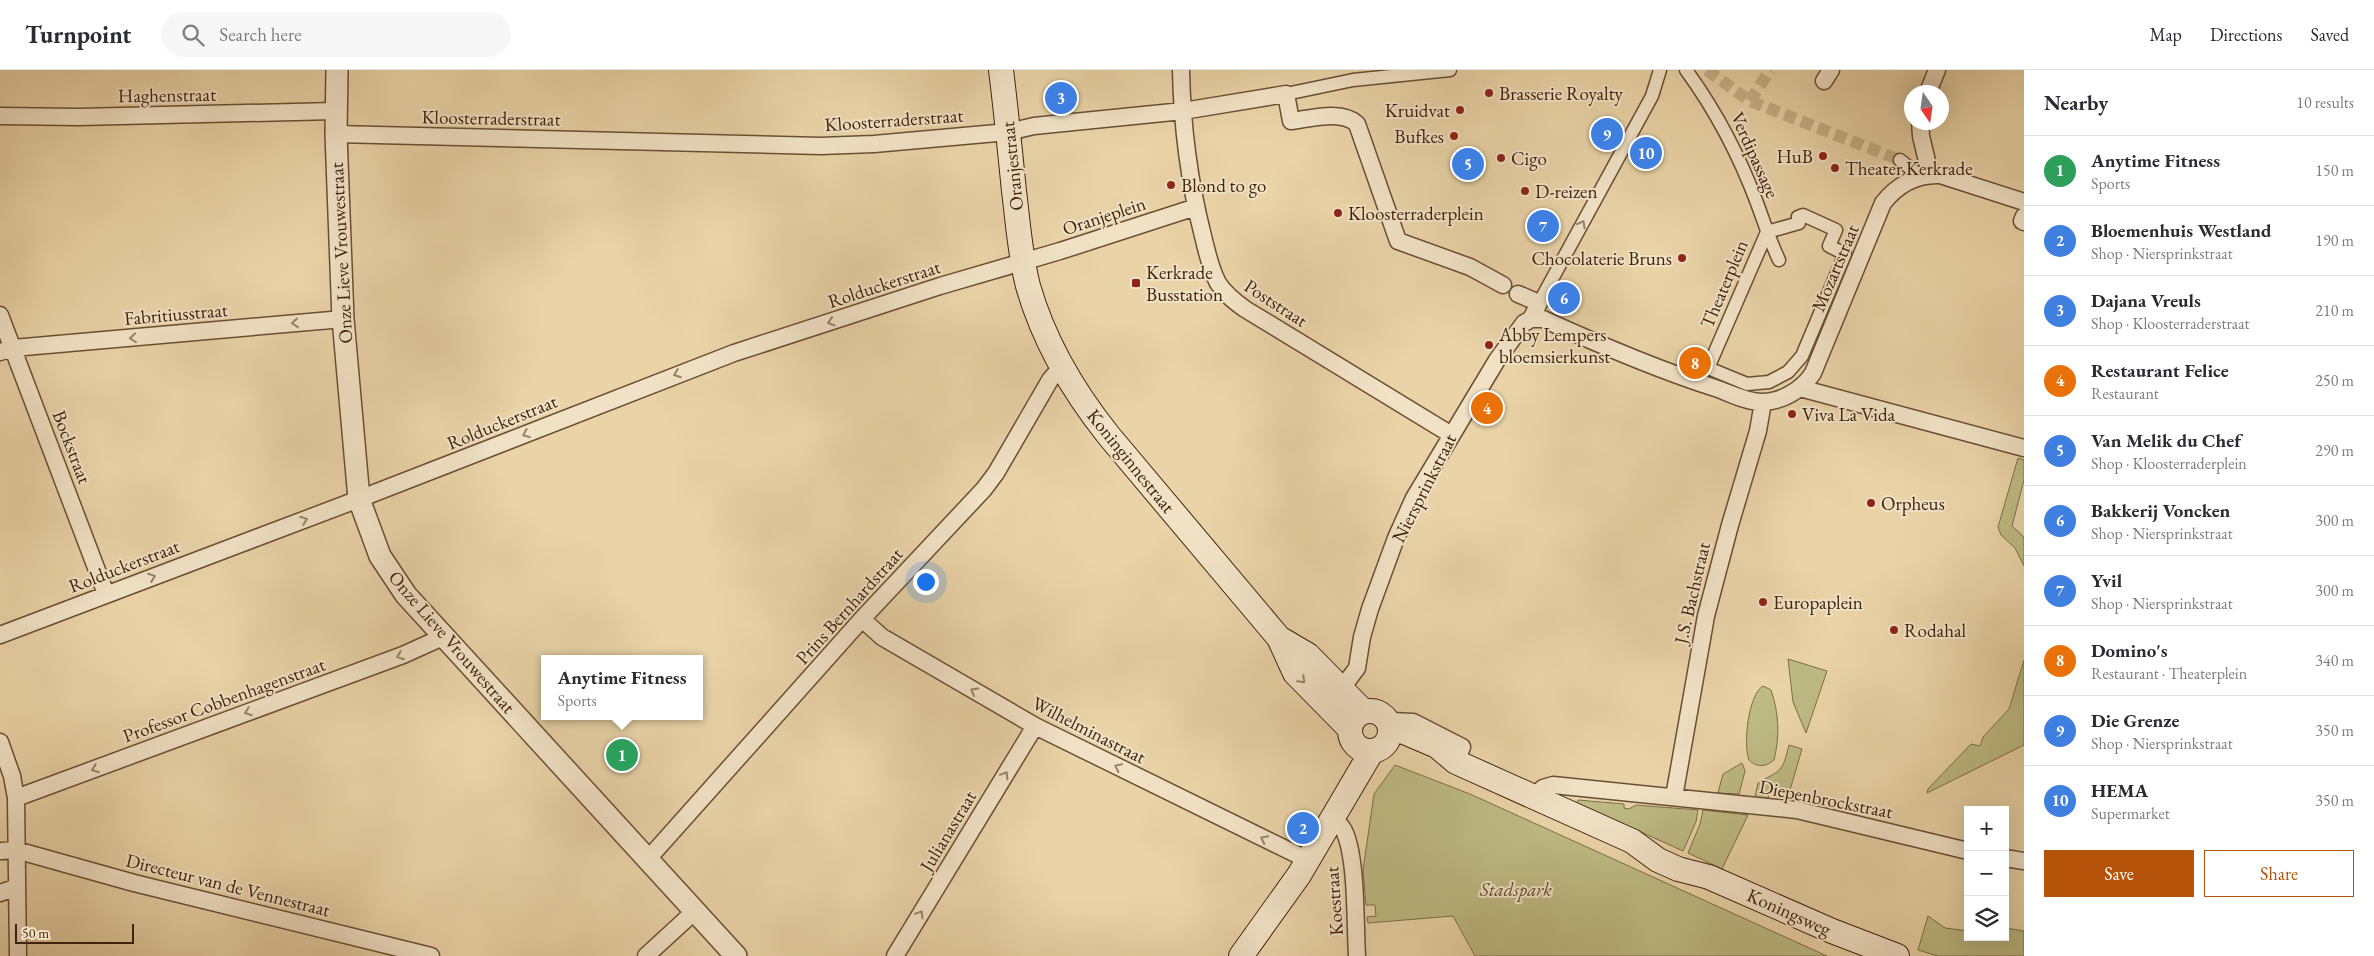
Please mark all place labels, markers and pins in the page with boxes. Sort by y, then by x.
pin: 3 [1045,79,1077,117]
place label: Brasserie Royalty [1499,81,1624,106]
marker: Brasserie Royalty [1483,87,1495,99]
place label: Kruidvat [1385,98,1450,123]
marker: Kruidvat [1454,104,1466,116]
pin: 9 [1591,115,1623,153]
place label: Bufkes [1394,124,1444,149]
marker: Bufkes [1448,130,1460,142]
pin: 10 [1630,134,1662,172]
place label: HuB [1776,144,1813,169]
pin: 5 [1452,145,1484,183]
place label: Cigo [1511,146,1547,171]
marker: HuB [1817,150,1829,162]
marker: Cigo [1495,152,1507,164]
place label: Theater Kerkrade [1845,156,1973,181]
marker: Theater Kerkrade [1829,162,1841,174]
place label: Blond to go [1181,173,1266,198]
marker: Blond to go [1165,179,1177,191]
place label: D-reizen [1535,179,1598,204]
marker: D-reizen [1519,185,1531,197]
place label: Kloosterraderplein [1348,201,1484,226]
marker: Kloosterraderplein [1332,207,1344,219]
pin: 7 [1527,207,1559,245]
place label: Chocolaterie Bruns [1531,246,1672,271]
marker: Chocolaterie Bruns [1676,252,1688,264]
place label: Kerkrade Busstation [1146,260,1223,307]
marker: Kerkrade Busstation [1130,277,1142,289]
pin: 6 [1548,279,1580,317]
place label: Abby Lempers bloemsierkunst [1498,322,1610,369]
marker: Abby Lempers bloemsierkunst [1483,339,1495,351]
pin: 8 [1679,344,1711,382]
pin: 4 [1471,389,1503,427]
place label: Viva La Vida [1802,402,1896,427]
marker: Viva La Vida [1786,408,1798,420]
place label: Orpheus [1881,491,1945,516]
marker: Orpheus [1865,497,1877,509]
place label: Europaplein [1773,590,1863,615]
marker: Europaplein [1757,596,1769,608]
place label: Rodahal [1904,618,1967,643]
marker: Rodahal [1888,624,1900,636]
pin: 1 [606,736,638,774]
pin: 2 [1287,809,1319,847]

